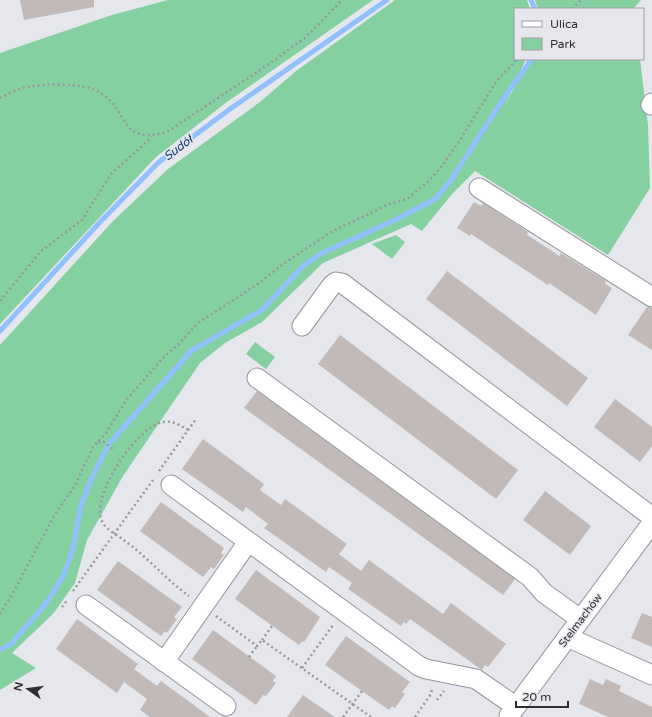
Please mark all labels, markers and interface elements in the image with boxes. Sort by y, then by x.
legend [514,8,644,60]
text: Ulica [550,17,578,31]
text: Park [550,37,576,51]
water label: Sudół [161,131,197,163]
street label: Stelmachów [556,591,605,650]
north arrow [8,669,48,709]
text: N [11,681,26,693]
scale bar [516,683,568,709]
text: 20 m [522,690,551,704]

